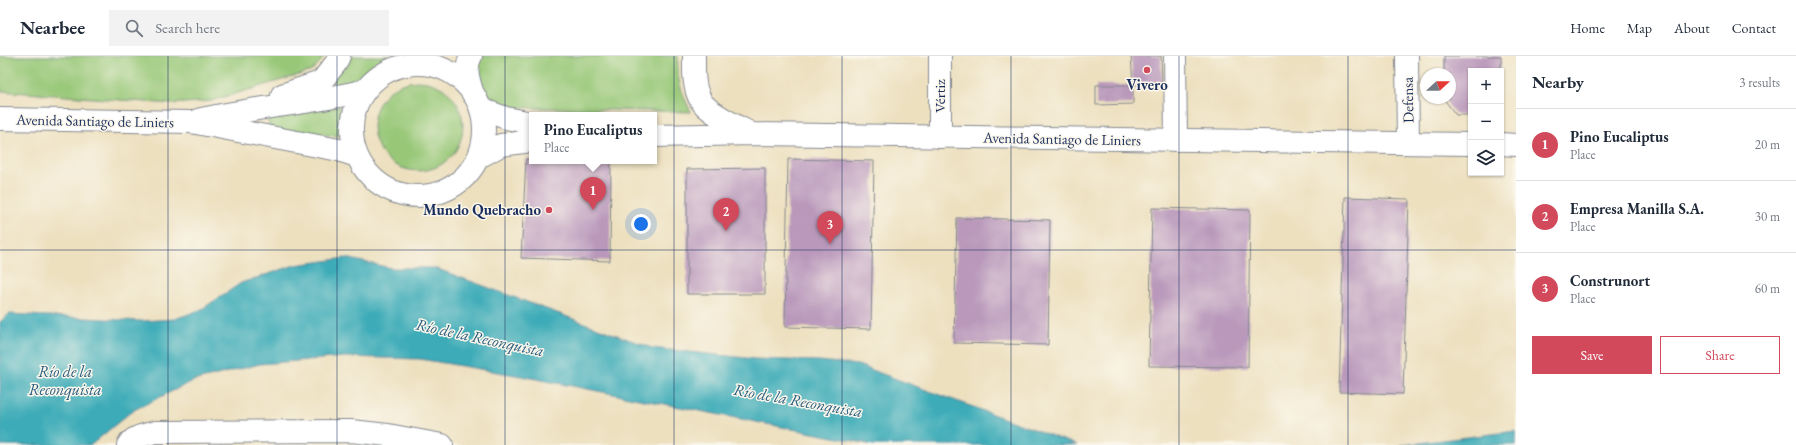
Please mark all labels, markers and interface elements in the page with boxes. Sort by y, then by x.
search box [109,10,389,46]
text: Nearbee [20,15,85,40]
icon: search [123,17,145,39]
text: Search here [155,18,220,37]
text: Home [1570,19,1605,37]
text: Map [1627,19,1652,37]
text: About [1674,19,1710,37]
text: Contact [1732,19,1776,37]
marker: Vivero [1142,65,1152,75]
north arrow [1420,68,1456,104]
map controls [1468,68,1504,176]
button: + [1468,68,1504,104]
text: Nearby [1532,71,1584,93]
text: 3 results [1739,74,1780,91]
place label: Vivero [1126,75,1168,94]
street label: Defensa [1398,77,1417,123]
street label: Vértiz [930,79,949,113]
button: − [1468,104,1504,140]
street label: Avenida Santiago de Liniers [15,110,174,131]
popup [529,112,657,164]
text: Pino Eucaliptus [544,120,642,139]
text: Pino Eucaliptus [1570,127,1669,146]
street label: Avenida Santiago de Liniers [982,128,1141,149]
text: 1 [1542,136,1548,153]
text: 20 m [1755,136,1780,153]
text: Place [544,139,569,156]
button: layers [1468,140,1504,176]
text: Place [1570,146,1596,163]
pin: 1 [580,177,606,210]
pin: 2 [713,198,739,231]
text: Empresa Manilla S.A. [1570,199,1704,218]
place label: Mundo Quebracho [423,200,541,219]
marker: Mundo Quebracho [544,205,554,215]
text: 2 [1542,208,1548,225]
text: 30 m [1755,208,1780,225]
pin: 3 [817,211,843,244]
your location [631,214,651,234]
text: Place [1570,218,1596,235]
text: Construnort [1570,271,1650,290]
text: 3 [1542,280,1548,297]
text: 60 m [1755,280,1780,297]
text: Place [1570,290,1596,307]
water label: Río de la Reconquista [414,314,546,362]
button: Save [1532,336,1652,374]
button: Share [1660,336,1780,374]
water label: Río de la Reconquista [28,361,102,401]
water label: Río de la Reconquista [732,379,864,423]

